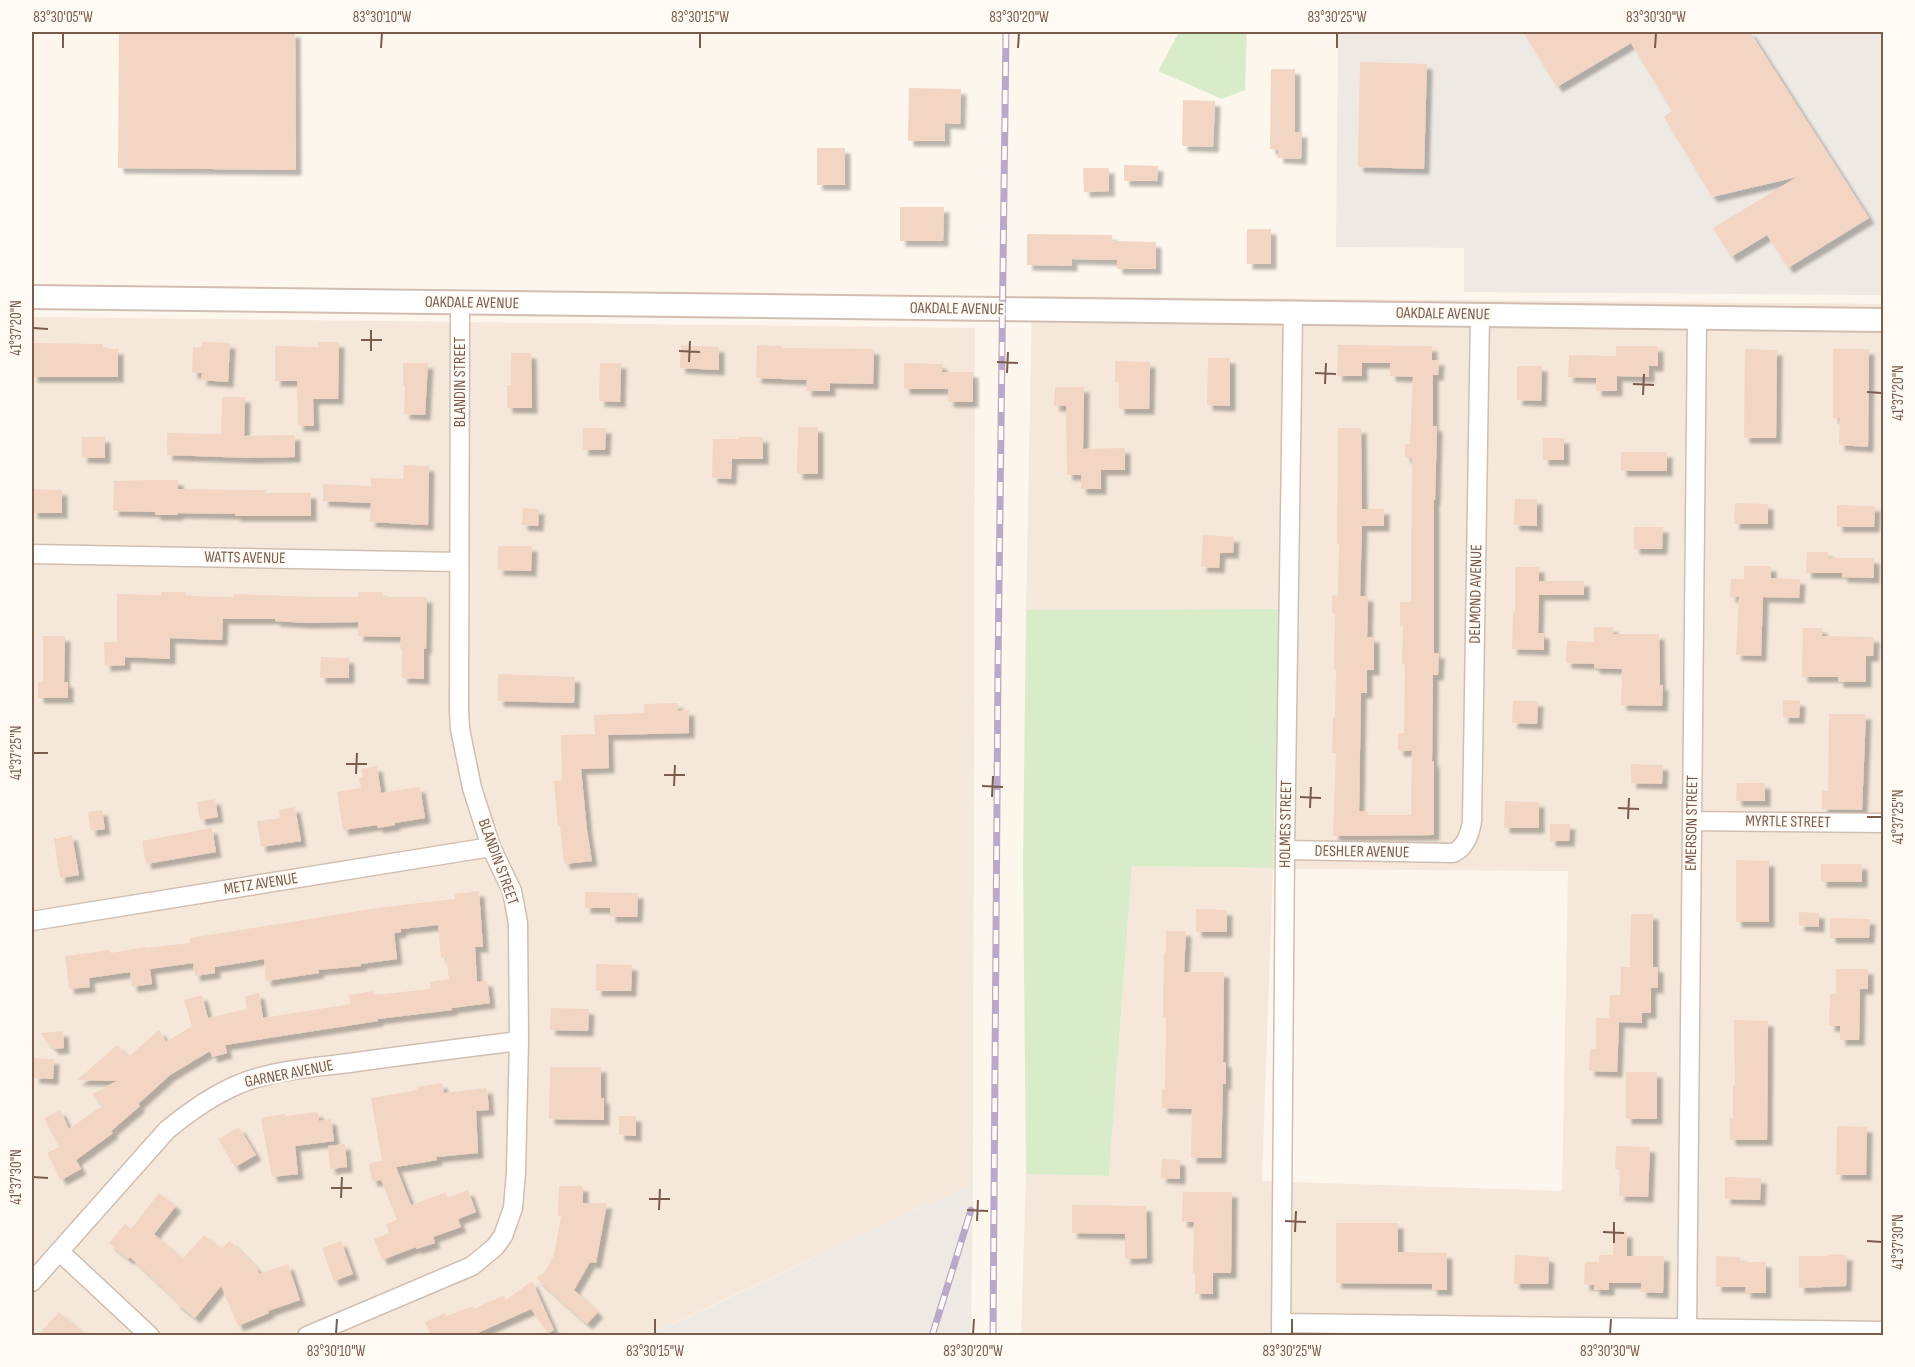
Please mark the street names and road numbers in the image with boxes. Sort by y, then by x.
street label: OAKDALE AVENUE [425,293,519,313]
street label: OAKDALE AVENUE [910,299,1004,319]
street label: OAKDALE AVENUE [1396,304,1490,324]
street label: BLANDIN STREET [451,336,470,427]
street label: DELMOND AVENUE [1466,544,1486,644]
street label: WATTS AVENUE [204,548,286,568]
street label: EMERSON STREET [1682,774,1702,871]
street label: HOLMES STREET [1276,779,1296,868]
street label: MYRTLE STREET [1745,812,1831,832]
street label: BLANDIN STREET [474,816,523,908]
street label: DESHLER AVENUE [1314,842,1410,862]
street label: METZ AVENUE [223,869,299,899]
street label: GARNER AVENUE [243,1056,335,1092]

